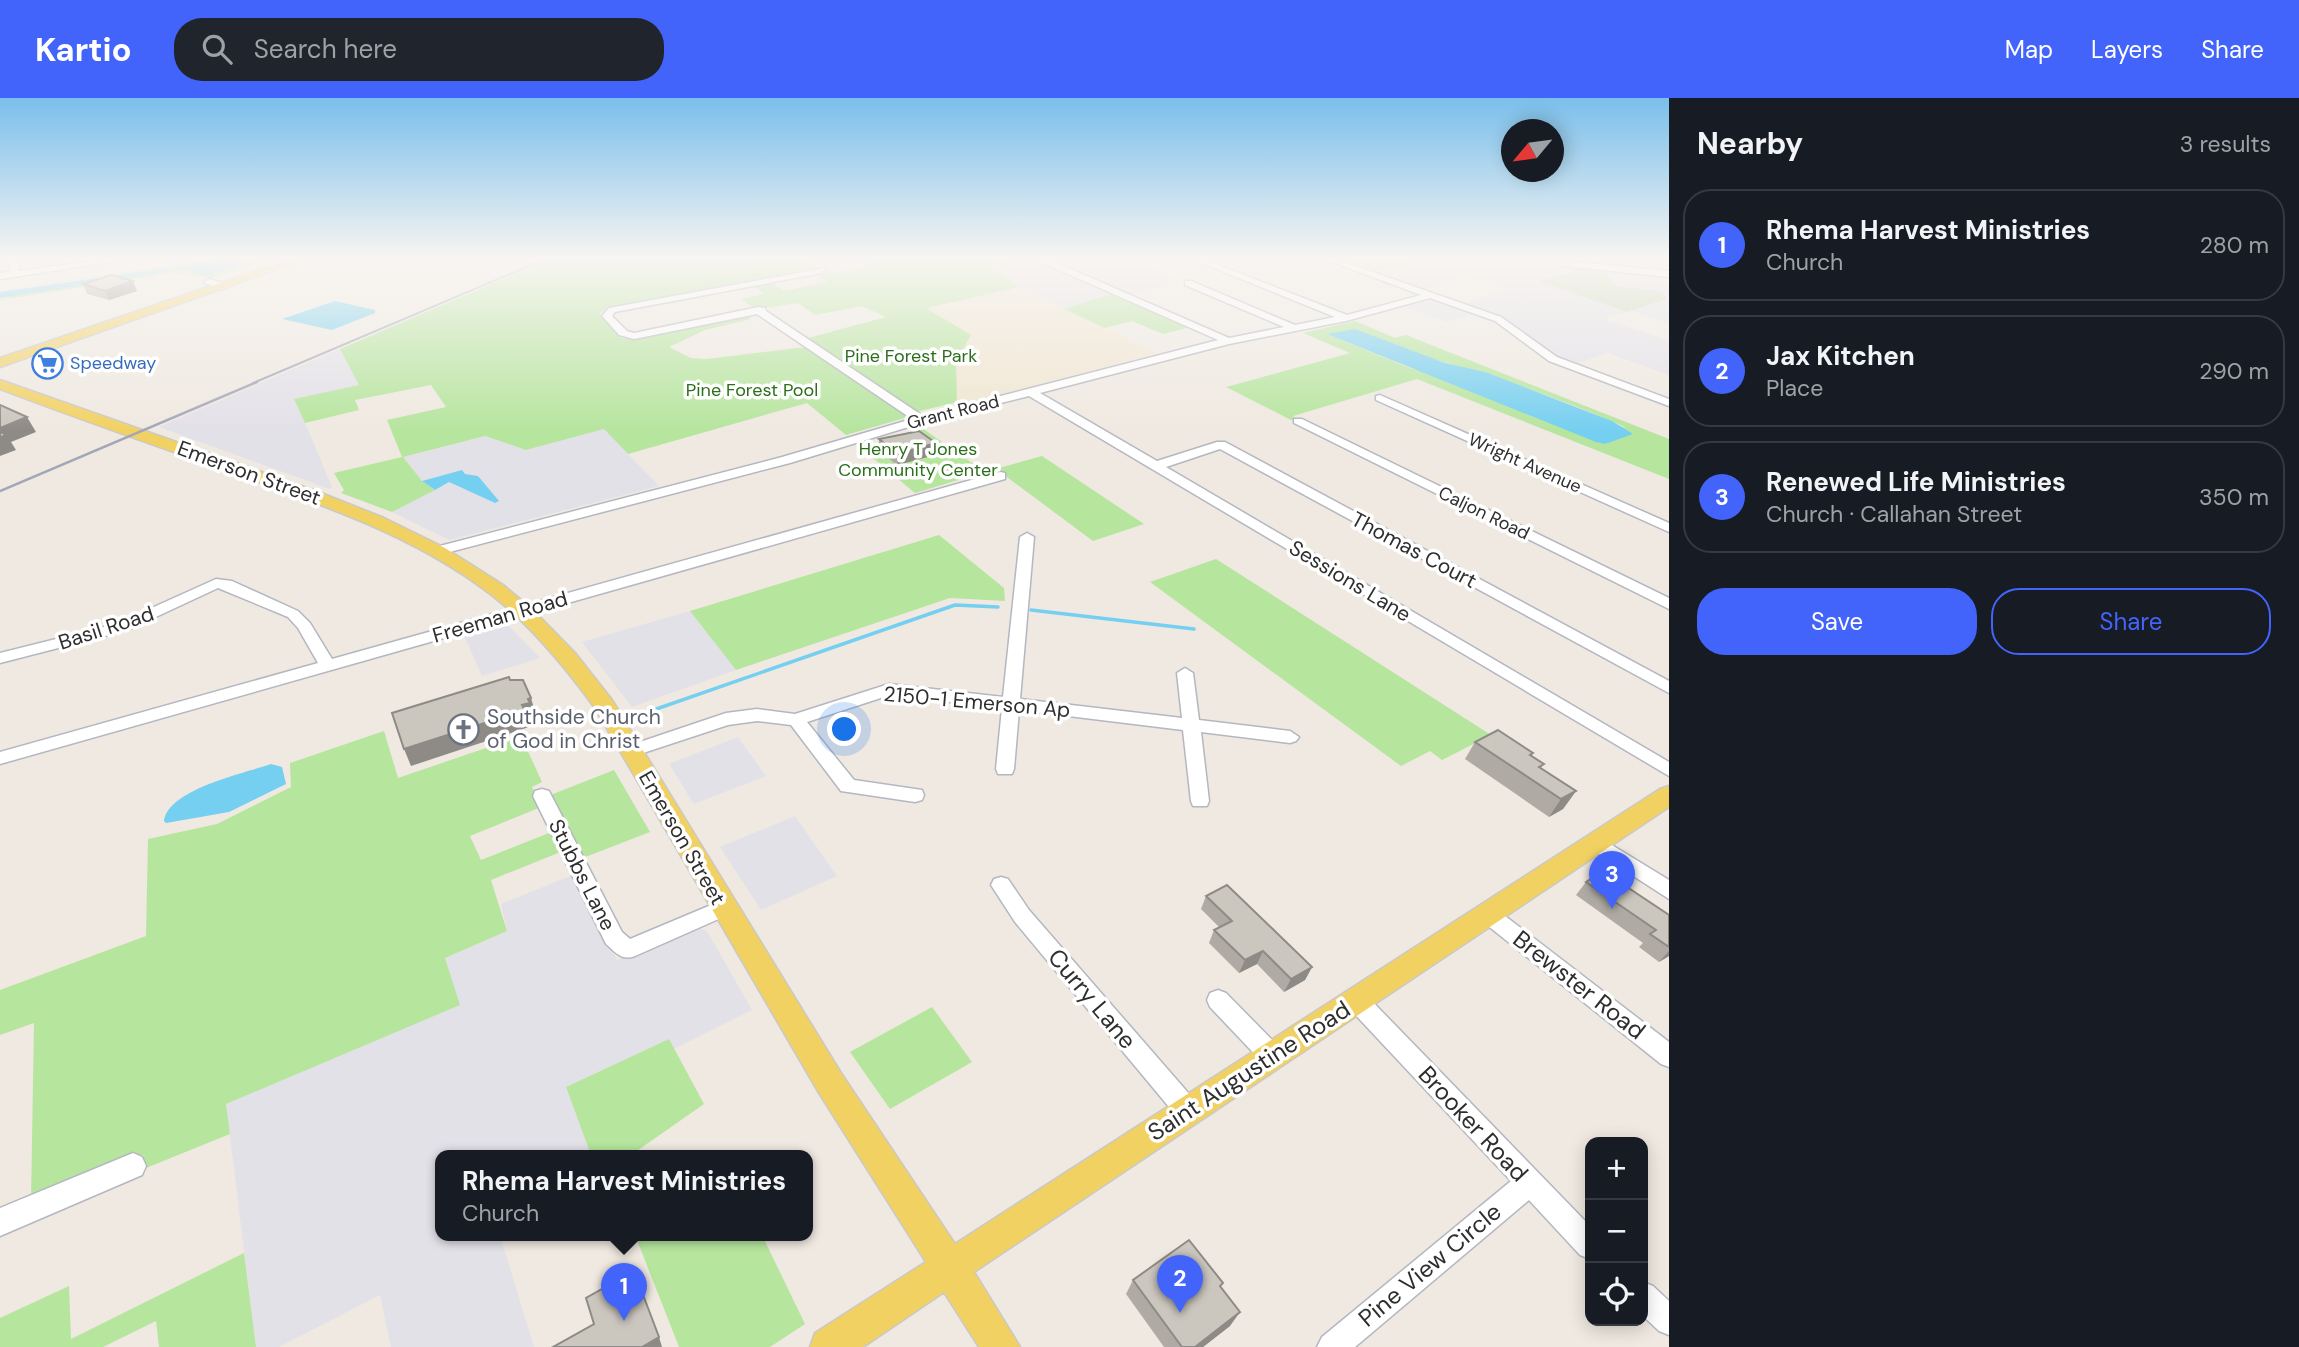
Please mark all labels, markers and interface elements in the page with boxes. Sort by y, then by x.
search box [174,18,664,81]
text: Kartio [35,28,132,71]
icon: search [198,30,236,68]
text: Search here [254,32,397,66]
text: Map [2005,34,2053,65]
text: Layers [2091,34,2163,65]
text: Share [2201,34,2264,65]
north arrow [1501,119,1564,182]
text: Nearby [1697,124,1803,163]
text: 3 results [2180,129,2271,159]
text: Rhema Harvest Ministries [1766,213,2090,247]
text: 1 [1718,230,1726,260]
text: 280 m [2200,230,2269,260]
text: Church [1766,247,1843,277]
text: Jax Kitchen [1766,339,1915,373]
park label: Pine Forest Park [845,344,977,368]
supermarket icon: Speedway [30,346,64,380]
place label: Speedway [70,351,156,375]
text: 2 [1715,356,1729,386]
text: 290 m [2199,356,2269,386]
text: Place [1766,373,1823,403]
park label: Pine Forest Pool [686,378,818,402]
street label: Grant Road [904,389,1002,435]
street label: Wright Avenue [1465,427,1585,499]
street label: Emerson Street [174,434,324,512]
park label: Henry T Jones Community Center [838,437,998,482]
text: Renewed Life Ministries [1766,465,2066,499]
street label: Caljon Road [1434,481,1534,545]
text: 3 [1715,482,1729,512]
text: 350 m [2199,482,2269,512]
text: Church · Callahan Street [1766,499,2022,529]
street label: Thomas Court [1346,505,1482,595]
street label: Sessions Lane [1284,534,1416,628]
street label: Freeman Road [429,584,571,650]
button: Save [1697,588,1977,655]
button: Share [1991,588,2271,655]
street label: Basil Road [55,599,157,657]
street label: 2150-1 Emerson Ap [882,680,1072,724]
place label: Southside Church of God in Christ [487,703,661,755]
church icon: Southside Church of God in Christ [447,712,481,746]
your location [827,712,861,746]
street label: Emerson Street [632,766,732,910]
street label: Stubbs Lane [542,815,622,935]
pin: 3 [1589,851,1635,909]
street label: Brewster Road [1507,923,1652,1046]
street label: Curry Lane [1041,942,1143,1055]
street label: Saint Augustine Road [1142,994,1356,1148]
street label: Brooker Road [1412,1059,1535,1188]
map controls [1585,1137,1648,1326]
button: + [1585,1137,1648,1200]
popup [435,1150,813,1241]
text: Rhema Harvest Ministries [462,1164,786,1198]
street label: Pine View Circle [1352,1196,1508,1333]
text: Church [462,1198,539,1228]
button: − [1585,1200,1648,1263]
pin: 2 [1157,1255,1203,1313]
pin: 1 [601,1263,647,1321]
button: locate [1585,1263,1648,1326]

